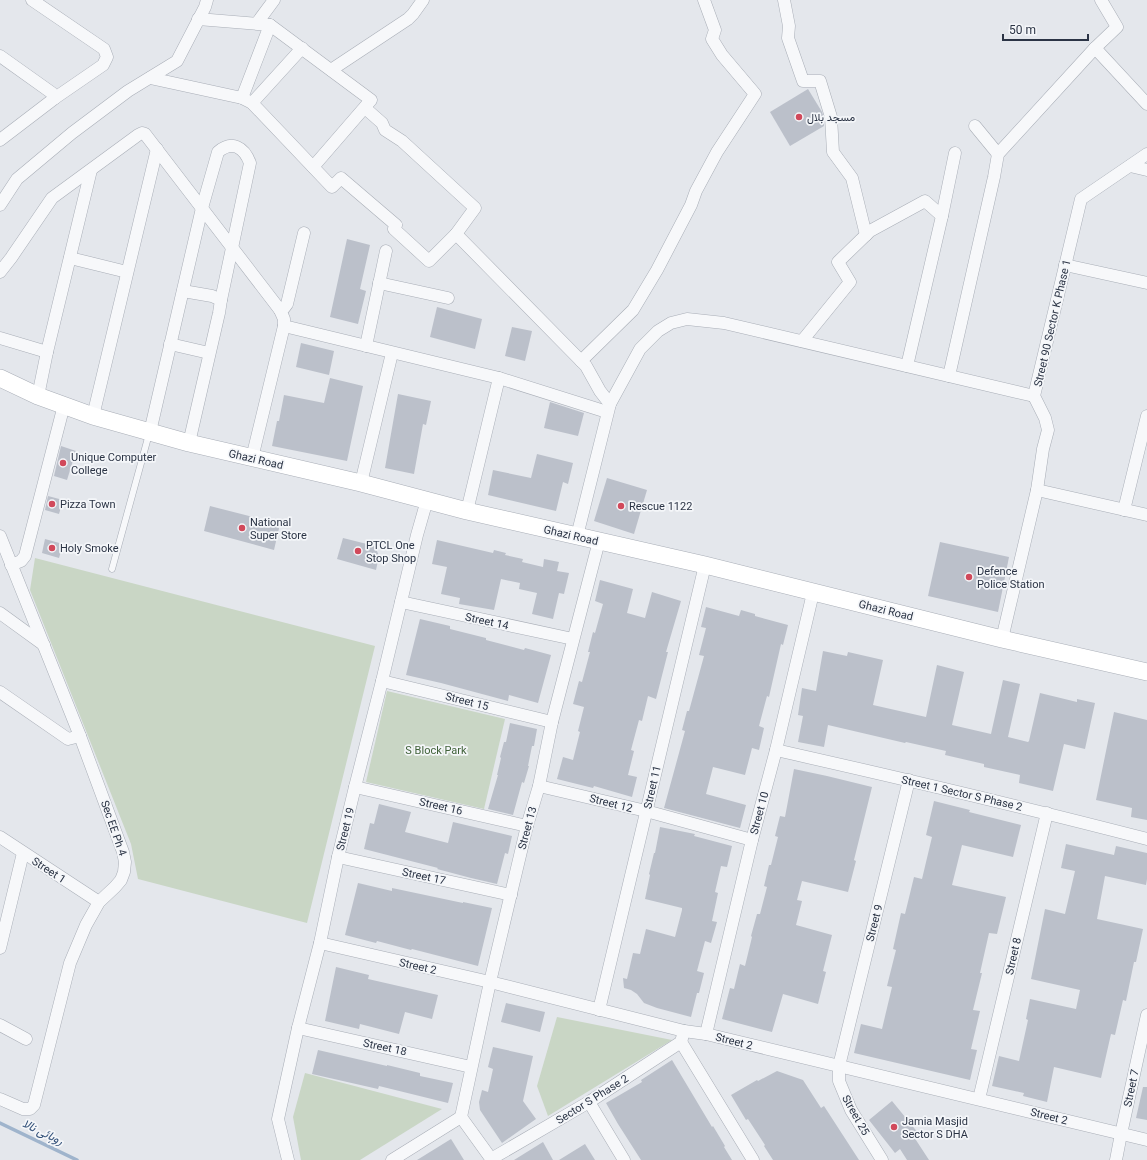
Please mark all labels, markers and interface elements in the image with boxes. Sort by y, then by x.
scale bar [1003,16,1088,42]
text: 50 m [1009,23,1036,37]
place label: مسجد بلال [807,111,855,124]
marker: مسجد بلال [794,112,804,122]
street label: Street 90 Sector K Phase 1 [1032,258,1073,388]
street label: Ghazi Road [227,447,284,472]
place label: Unique Computer College [71,451,157,477]
marker: Unique Computer College [58,458,68,468]
place label: Pizza Town [60,498,116,511]
marker: Pizza Town [47,499,57,509]
place label: Rescue 1122 [629,500,692,513]
marker: Rescue 1122 [616,501,626,511]
place label: National Super Store [250,516,307,542]
marker: National Super Store [237,523,247,533]
street label: Ghazi Road [542,523,599,548]
place label: PTCL One Stop Shop [366,539,416,565]
place label: Holy Smoke [60,542,119,555]
marker: Holy Smoke [47,543,57,553]
marker: PTCL One Stop Shop [353,546,363,556]
place label: Defence Police Station [977,565,1045,591]
marker: Defence Police Station [964,572,974,582]
street label: Ghazi Road [857,597,914,624]
street label: Street 14 [464,611,510,632]
street label: Street 15 [444,690,490,713]
park label: S Block Park [405,744,467,757]
street label: Street 11 [641,764,664,810]
street label: Street 1 Sector S Phase 2 [900,773,1024,814]
street label: Street 10 [747,790,771,836]
street label: Street 12 [588,792,634,815]
street label: Street 16 [418,795,464,818]
street label: Sec EE Ph 4 [98,799,129,858]
street label: Street 13 [515,805,539,851]
street label: Street 19 [334,806,357,852]
street label: Street 1 [29,855,68,886]
street label: Street 17 [401,866,447,887]
street label: Street 9 [864,903,885,943]
street label: Street 8 [1003,936,1024,976]
street label: Street 2 [398,956,438,977]
street label: Street 2 [714,1031,754,1052]
street label: Street 18 [362,1037,408,1058]
street label: Street 7 [1121,1068,1142,1108]
street label: Sector S Phase 2 [554,1072,631,1127]
street label: Street 25 [839,1093,872,1138]
street label: Street 2 [1029,1106,1069,1127]
place label: Jamia Masjid Sector S DHA [902,1115,969,1141]
water label: روہائی نالا [20,1116,66,1149]
marker: Jamia Masjid Sector S DHA [889,1122,899,1132]

